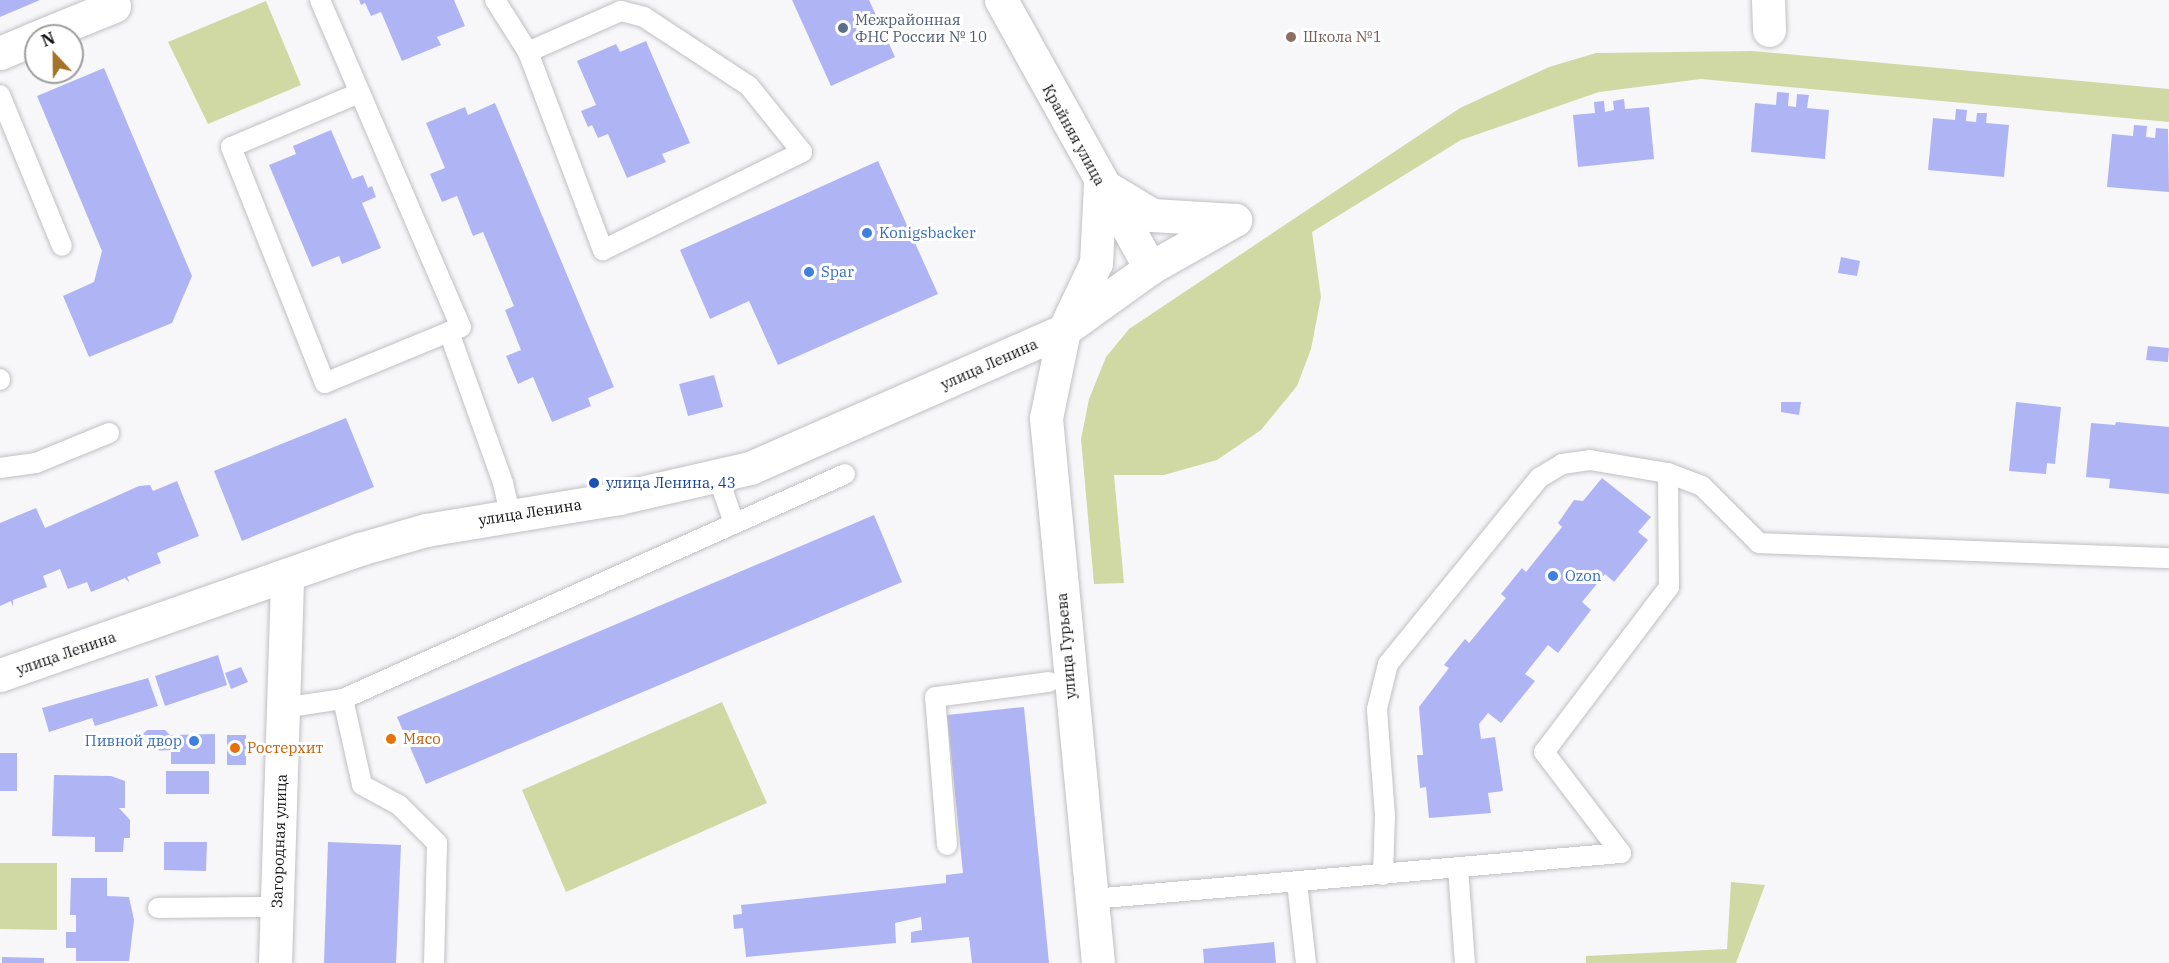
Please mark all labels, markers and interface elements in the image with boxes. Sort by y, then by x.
place label: Межрайонная ФНС России № 10 [855,10,987,45]
marker: Межрайонная ФНС России № 10 [836,21,850,35]
north arrow [24,24,84,84]
text: N [38,28,58,51]
place label: Школа №1 [1303,28,1382,46]
marker: Школа №1 [1284,30,1298,44]
street label: Крайняя улица [1039,81,1109,189]
place label: Konigsbacker [879,224,976,242]
marker: Konigsbacker [860,226,874,240]
place label: Spar [821,263,854,281]
marker: Spar [802,265,816,279]
street label: улица Ленина [938,335,1040,393]
place label: улица Ленина, 43 [606,474,736,492]
marker: улица Ленина, 43 [587,476,601,490]
street label: улица Ленина [477,495,583,529]
place label: Ozon [1565,567,1601,585]
marker: Ozon [1546,569,1560,583]
street label: улица Гурьева [1052,592,1080,700]
street label: улица Ленина [14,628,118,678]
place label: Мясо [403,730,441,748]
place label: Пивной двор [85,732,182,750]
marker: Мясо [384,732,398,746]
marker: Пивной двор [187,734,201,748]
place label: Ростерхит [247,739,323,757]
marker: Ростерхит [228,741,242,755]
street label: Загородная улица [268,774,290,908]

